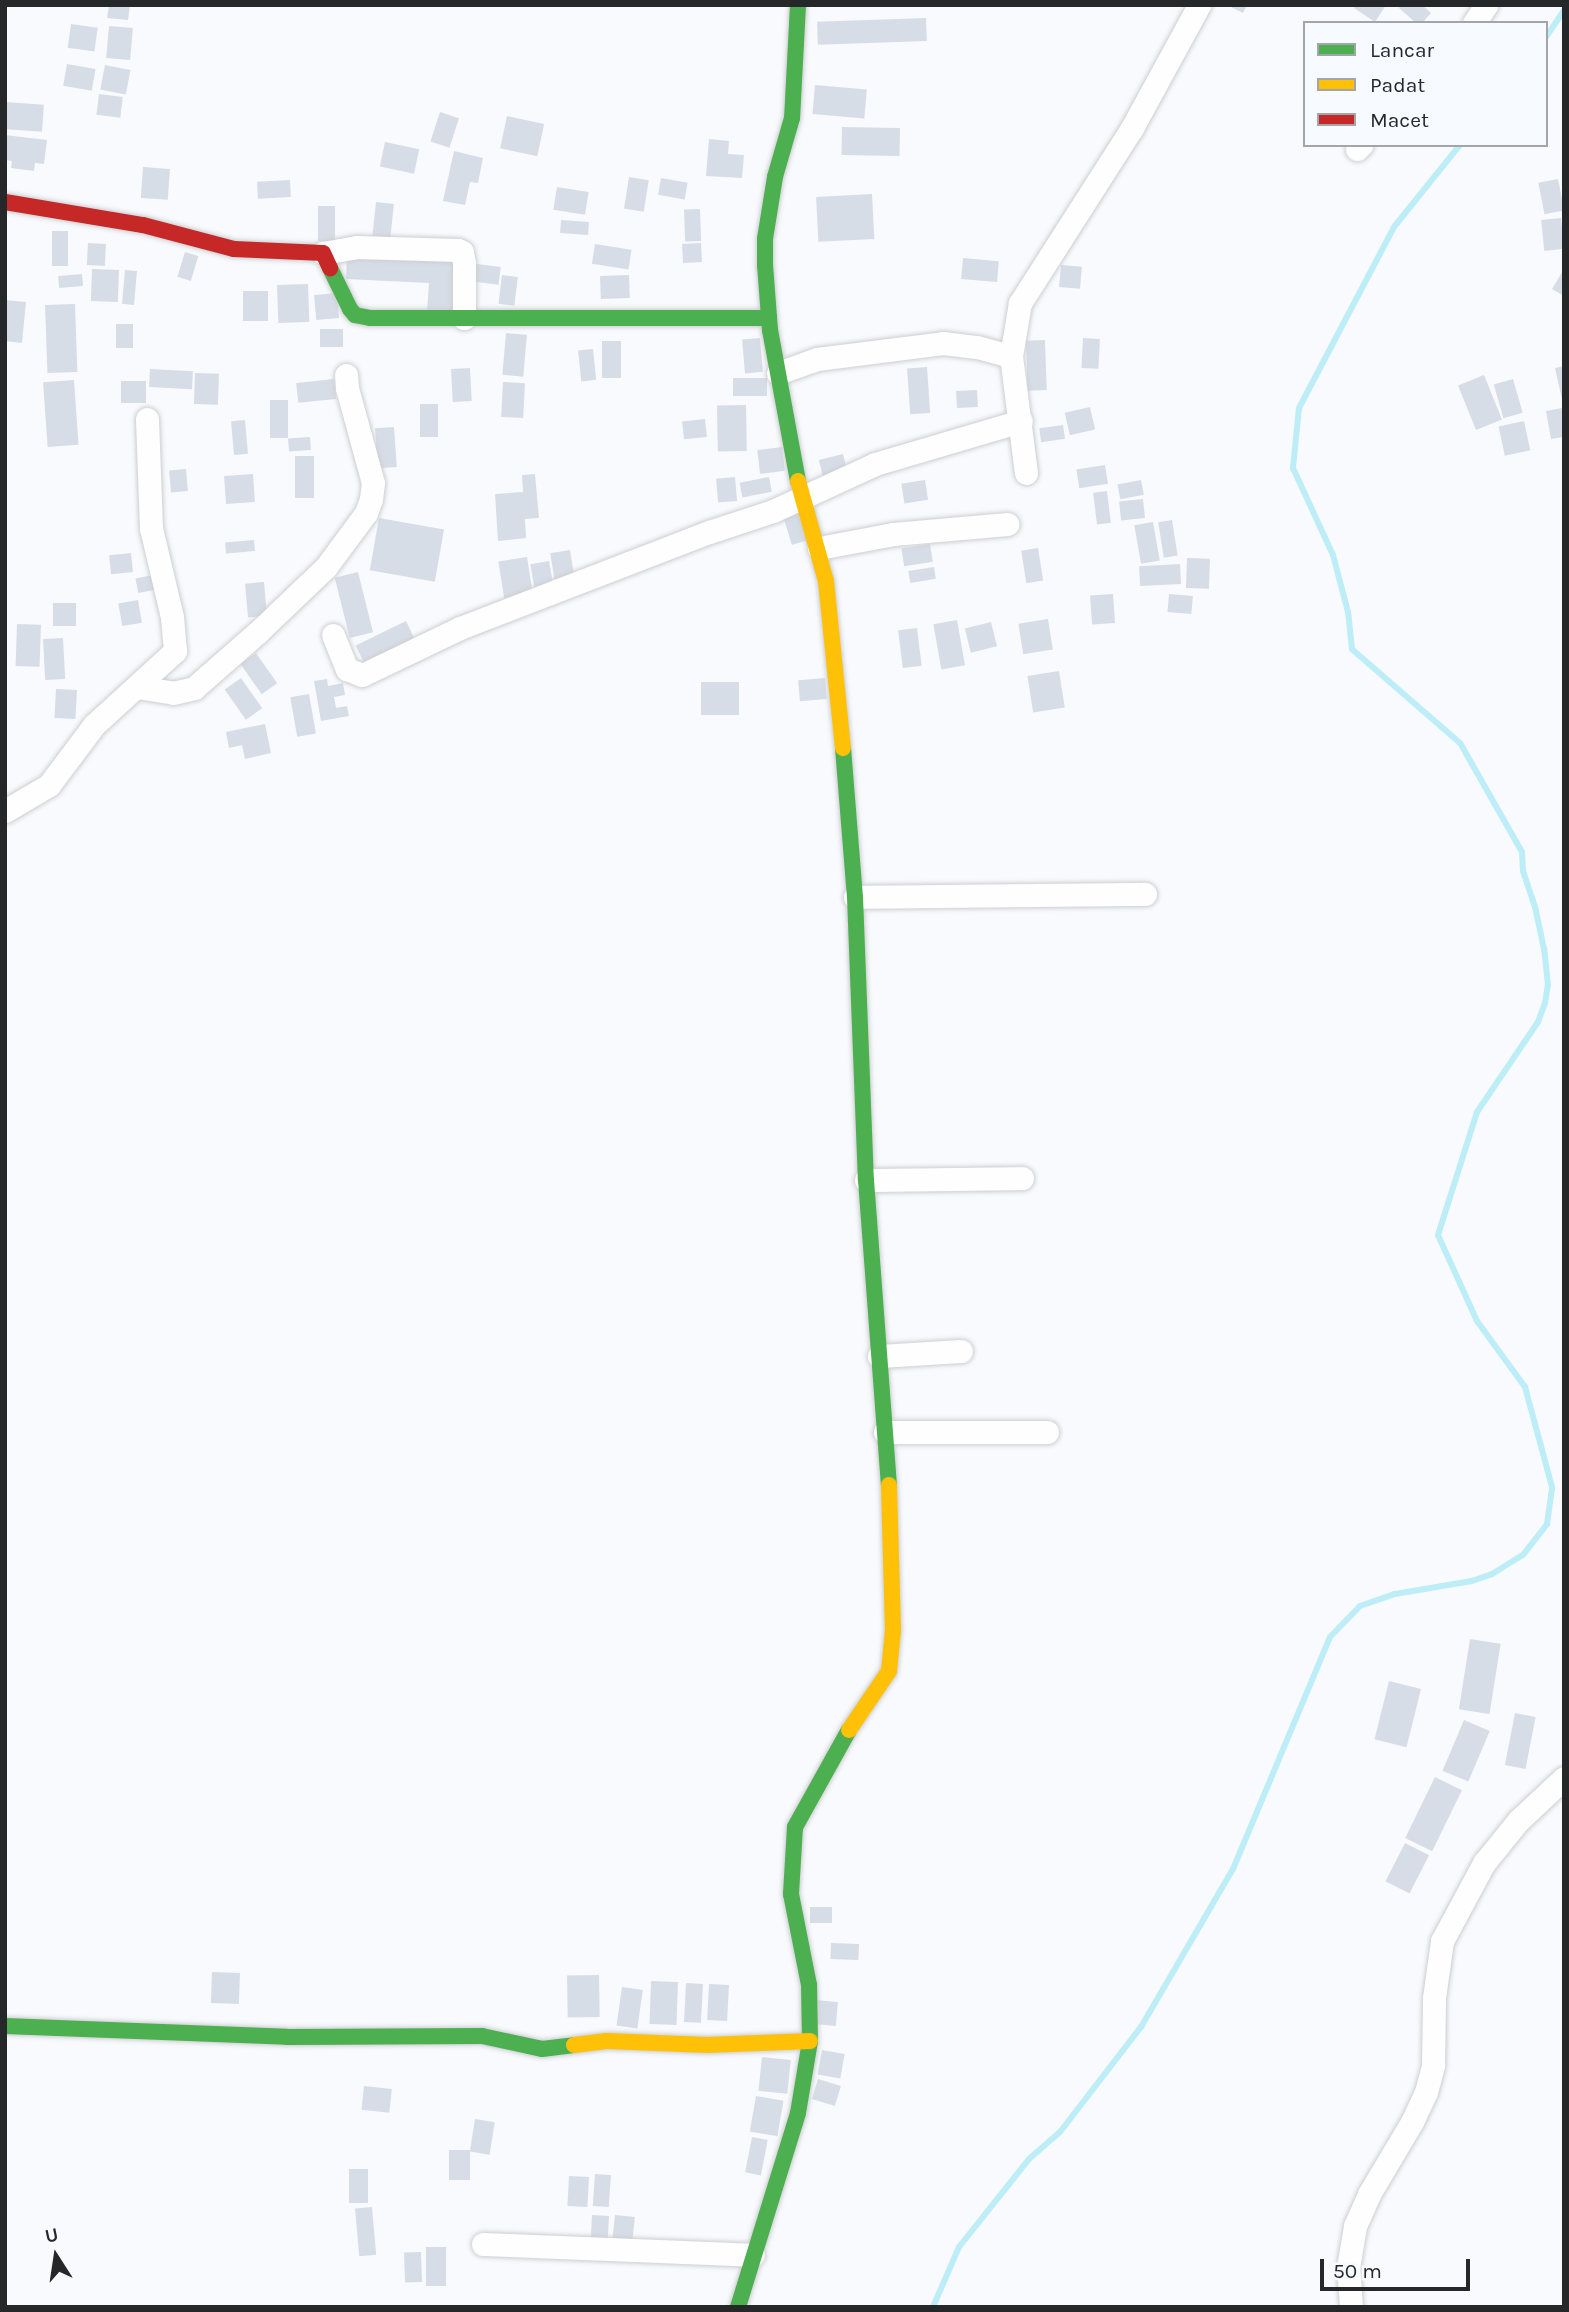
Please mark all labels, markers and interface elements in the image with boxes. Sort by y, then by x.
legend [1303,21,1548,147]
text: Lancar [1370,38,1434,62]
text: Padat [1370,73,1425,97]
text: Macet [1370,108,1429,132]
north arrow [21,2221,91,2291]
text: U [43,2223,60,2248]
scale bar [1324,2246,1474,2290]
text: 50 m [1333,2259,1382,2283]

